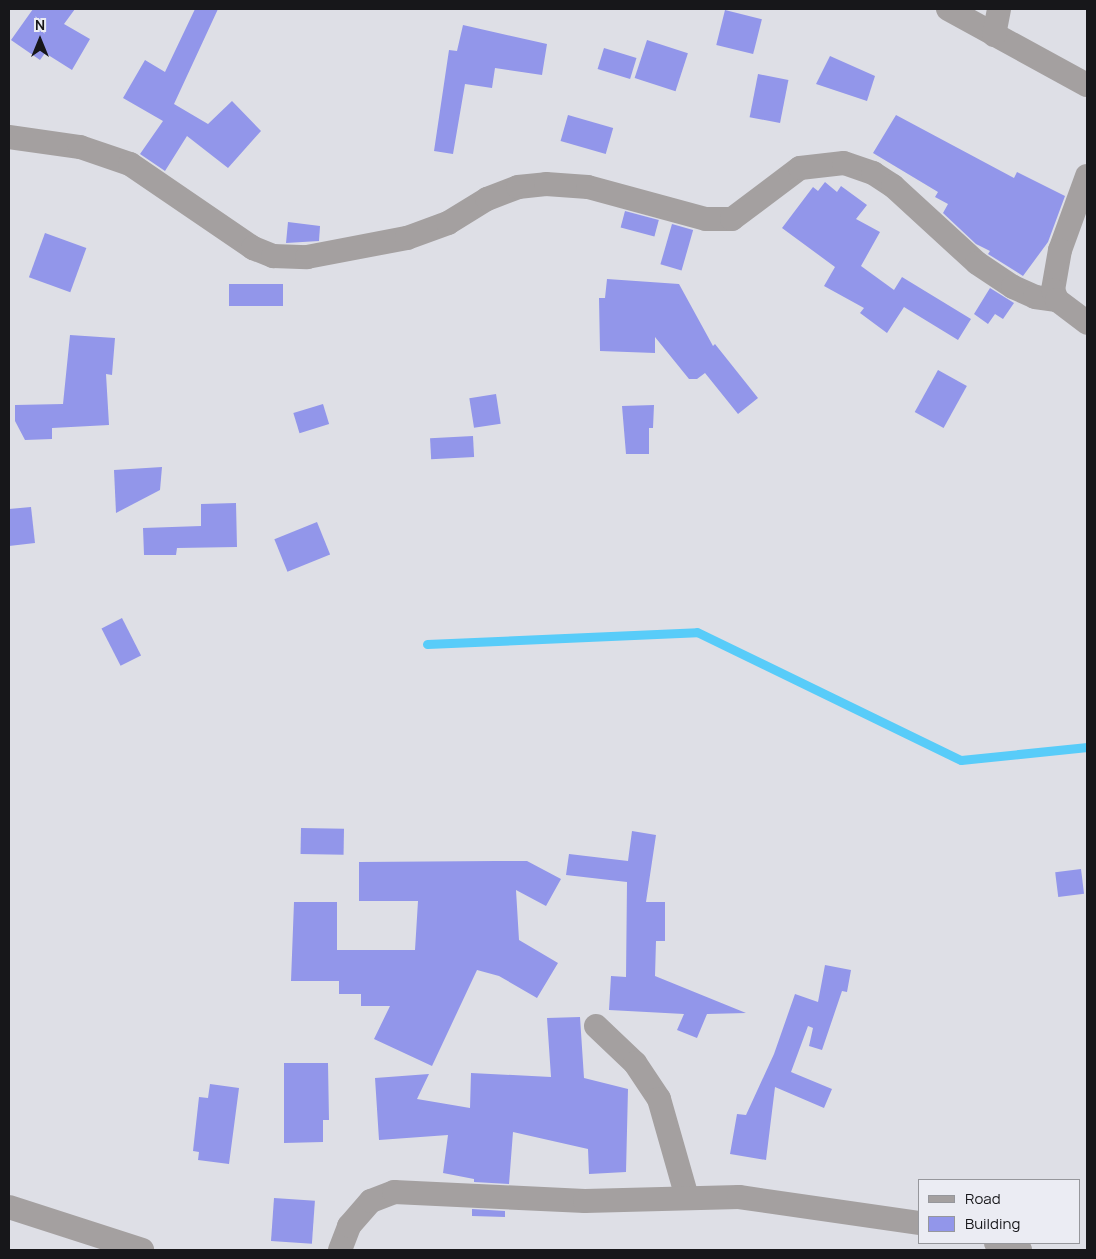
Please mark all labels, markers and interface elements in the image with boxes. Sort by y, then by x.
north arrow [15,15,65,65]
text: N [35,15,45,34]
legend [918,1179,1081,1244]
text: Road [965,1188,1001,1209]
text: Building [965,1213,1020,1234]

